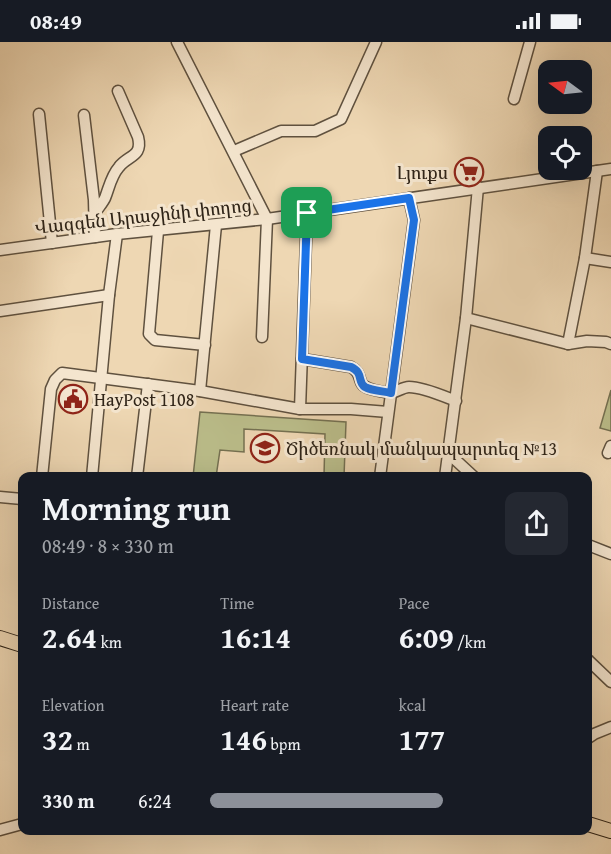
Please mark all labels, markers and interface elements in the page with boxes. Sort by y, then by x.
text: 08:49 [30,5,82,37]
north arrow [538,60,592,114]
map controls [538,60,592,180]
button: locate [538,126,592,180]
supermarket icon: Լյուքս [453,156,485,188]
place label: Լյուքս [397,159,448,186]
pin [281,187,332,238]
street label: Վազգեն Արաջինի փողոց [33,191,253,241]
icon: arrive [290,196,323,229]
public building icon: HayPost 1108 [57,383,89,415]
place label: HayPost 1108 [94,386,194,413]
school or university icon: Ծիծեռնակ մանկապարտեզ №13 [249,432,281,464]
place label: Ծիծեռնակ մանկապարտեզ №13 [286,435,557,462]
text: Morning run [42,484,231,532]
button: share [505,492,568,555]
text: 08:49 · 8 × 330 m [42,531,174,560]
text: Distance [42,591,99,615]
text: Time [220,591,254,615]
text: Pace [399,591,429,615]
text: 2.64 [42,615,97,659]
text: 16:14 [220,615,291,659]
text: 6:09 [399,615,454,659]
text: km [97,630,122,654]
text: /km [454,630,486,654]
text: Elevation [42,693,105,717]
text: Heart rate [220,693,289,717]
text: kcal [399,693,426,717]
text: 32 [42,717,73,761]
text: 146 [220,717,267,761]
text: 177 [399,717,445,761]
text: m [73,732,90,756]
text: bpm [267,732,300,756]
text: 330 m [42,786,95,815]
text: 6:24 [138,786,172,815]

